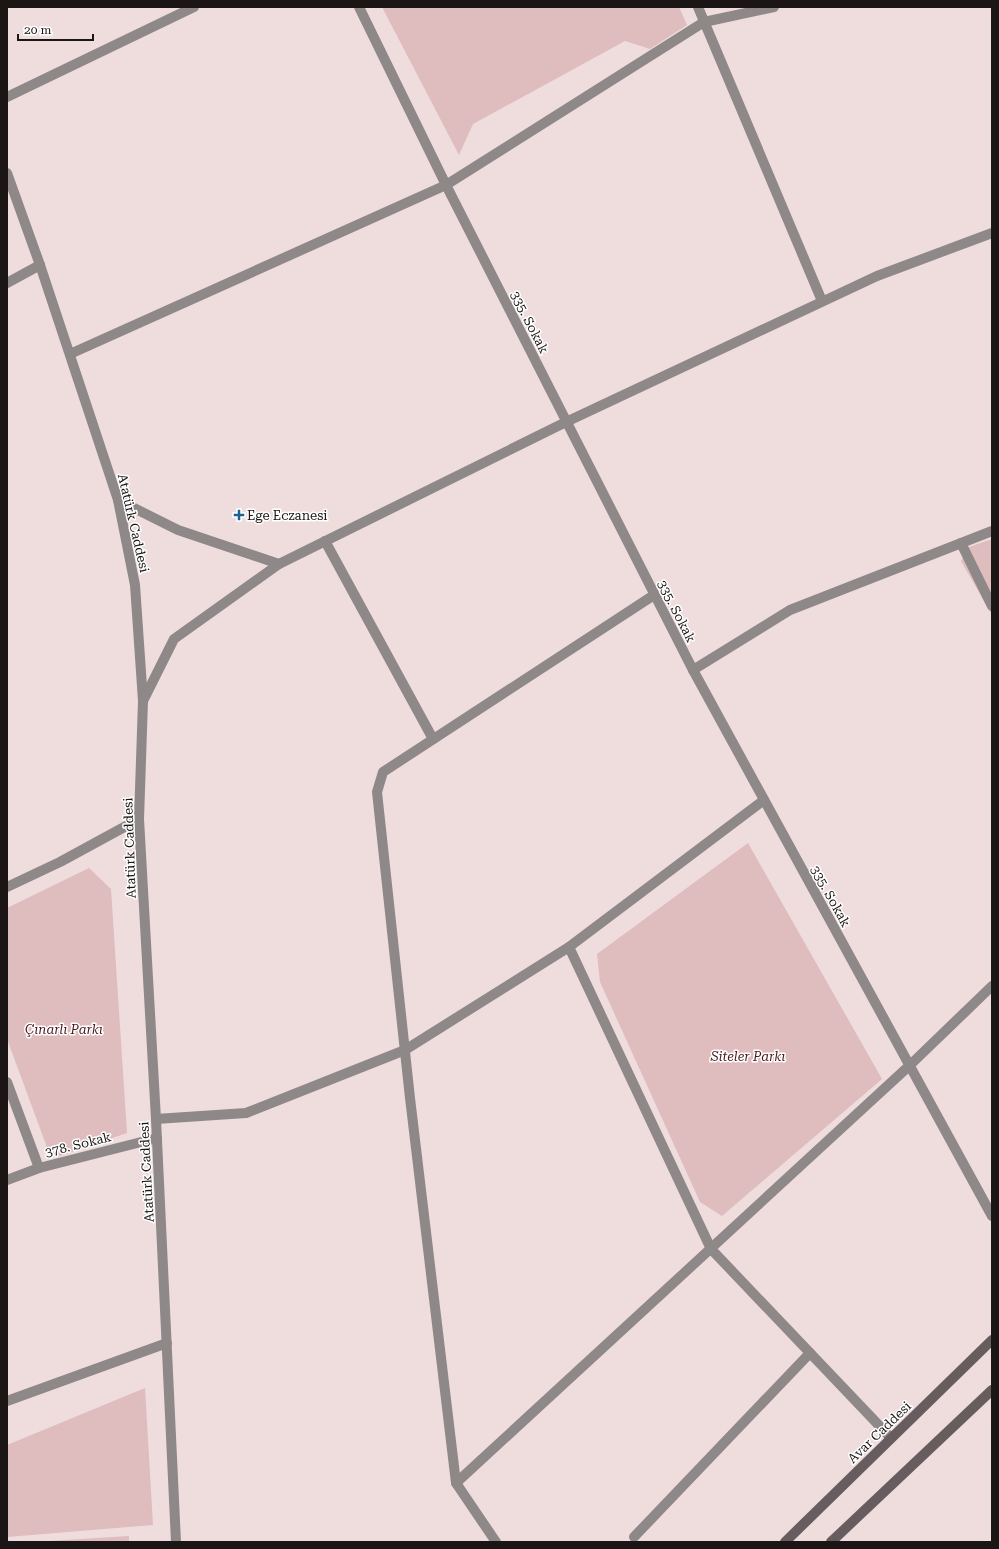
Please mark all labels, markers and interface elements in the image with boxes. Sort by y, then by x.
scale bar [18,16,93,42]
text: 20 m [24,23,51,37]
street label: 335. Sokak [507,289,552,356]
street label: Atatürk Caddesi [115,472,152,574]
place label: Ege Eczanesi [247,508,327,523]
marker: Ege Eczanesi [234,510,244,520]
street label: 335. Sokak [654,578,699,645]
street label: Atatürk Caddesi [120,797,139,899]
street label: 335. Sokak [808,863,854,930]
park label: Çınarlı Parkı [25,1022,103,1037]
park label: Siteler Parkı [710,1049,785,1064]
street label: Atatürk Caddesi [136,1121,157,1223]
street label: 378. Sokak [43,1129,113,1160]
street label: Avar Caddesi [845,1398,914,1466]

